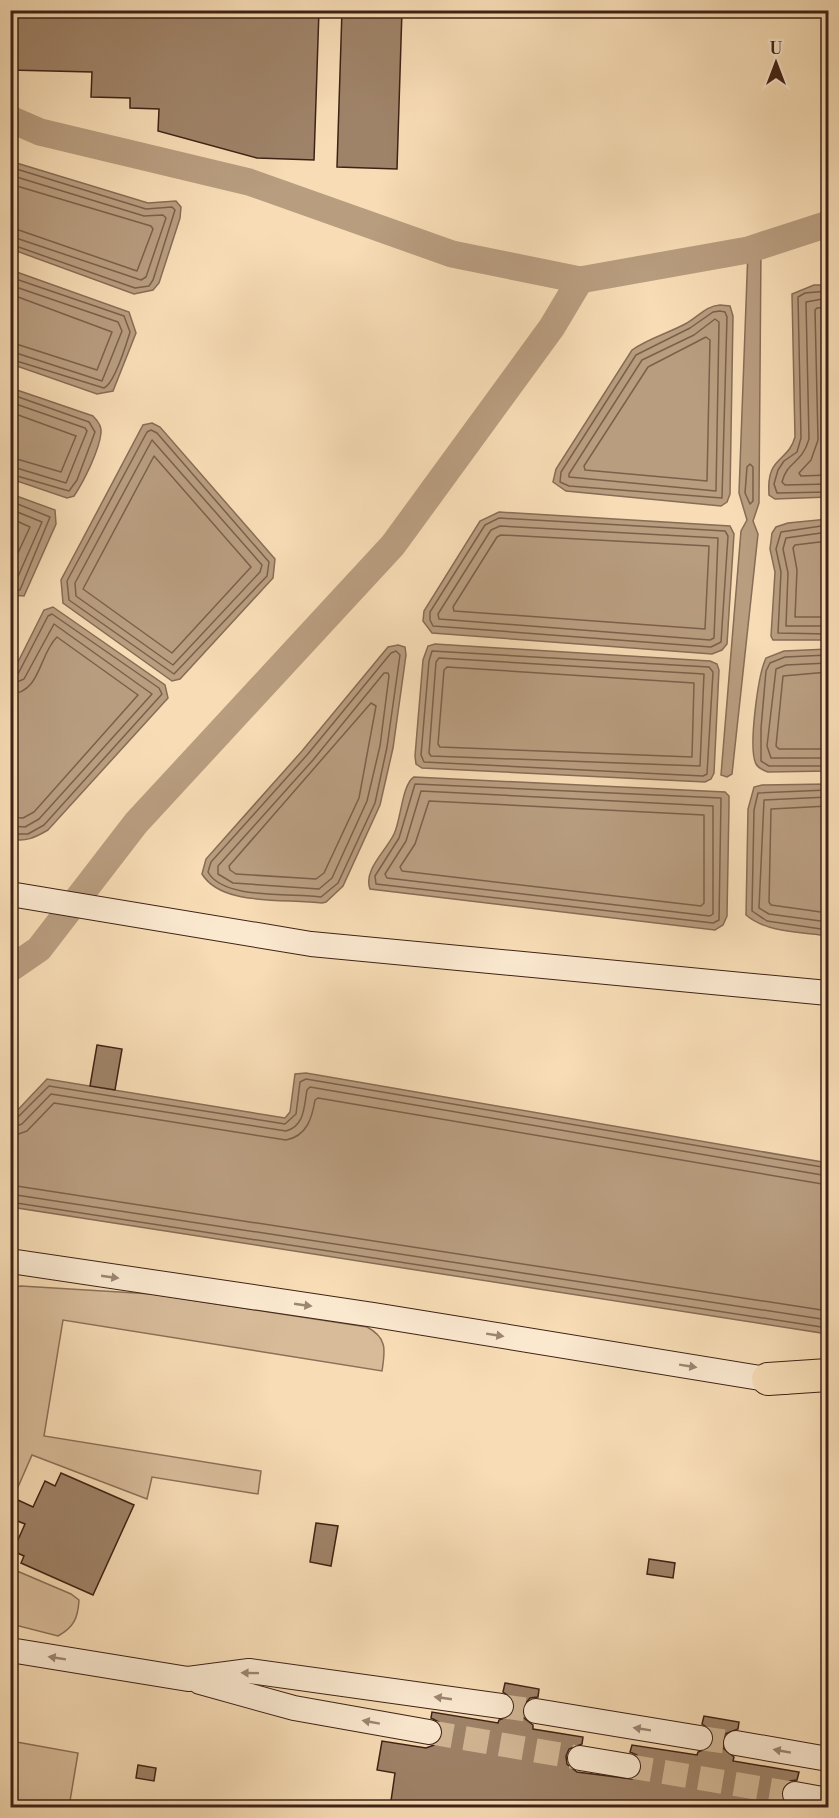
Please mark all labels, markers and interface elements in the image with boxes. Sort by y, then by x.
north arrow [746,33,806,93]
text: U [770,39,783,59]
one-way arrow [100,1273,119,1282]
one-way arrow [293,1300,312,1309]
one-way arrow [486,1331,505,1340]
one-way arrow [679,1362,698,1371]
one-way arrow [47,1653,66,1662]
one-way arrow [240,1668,259,1678]
one-way arrow [433,1693,452,1703]
one-way arrow [362,1717,381,1726]
one-way arrow [633,1724,652,1733]
one-way arrow [773,1746,792,1755]

